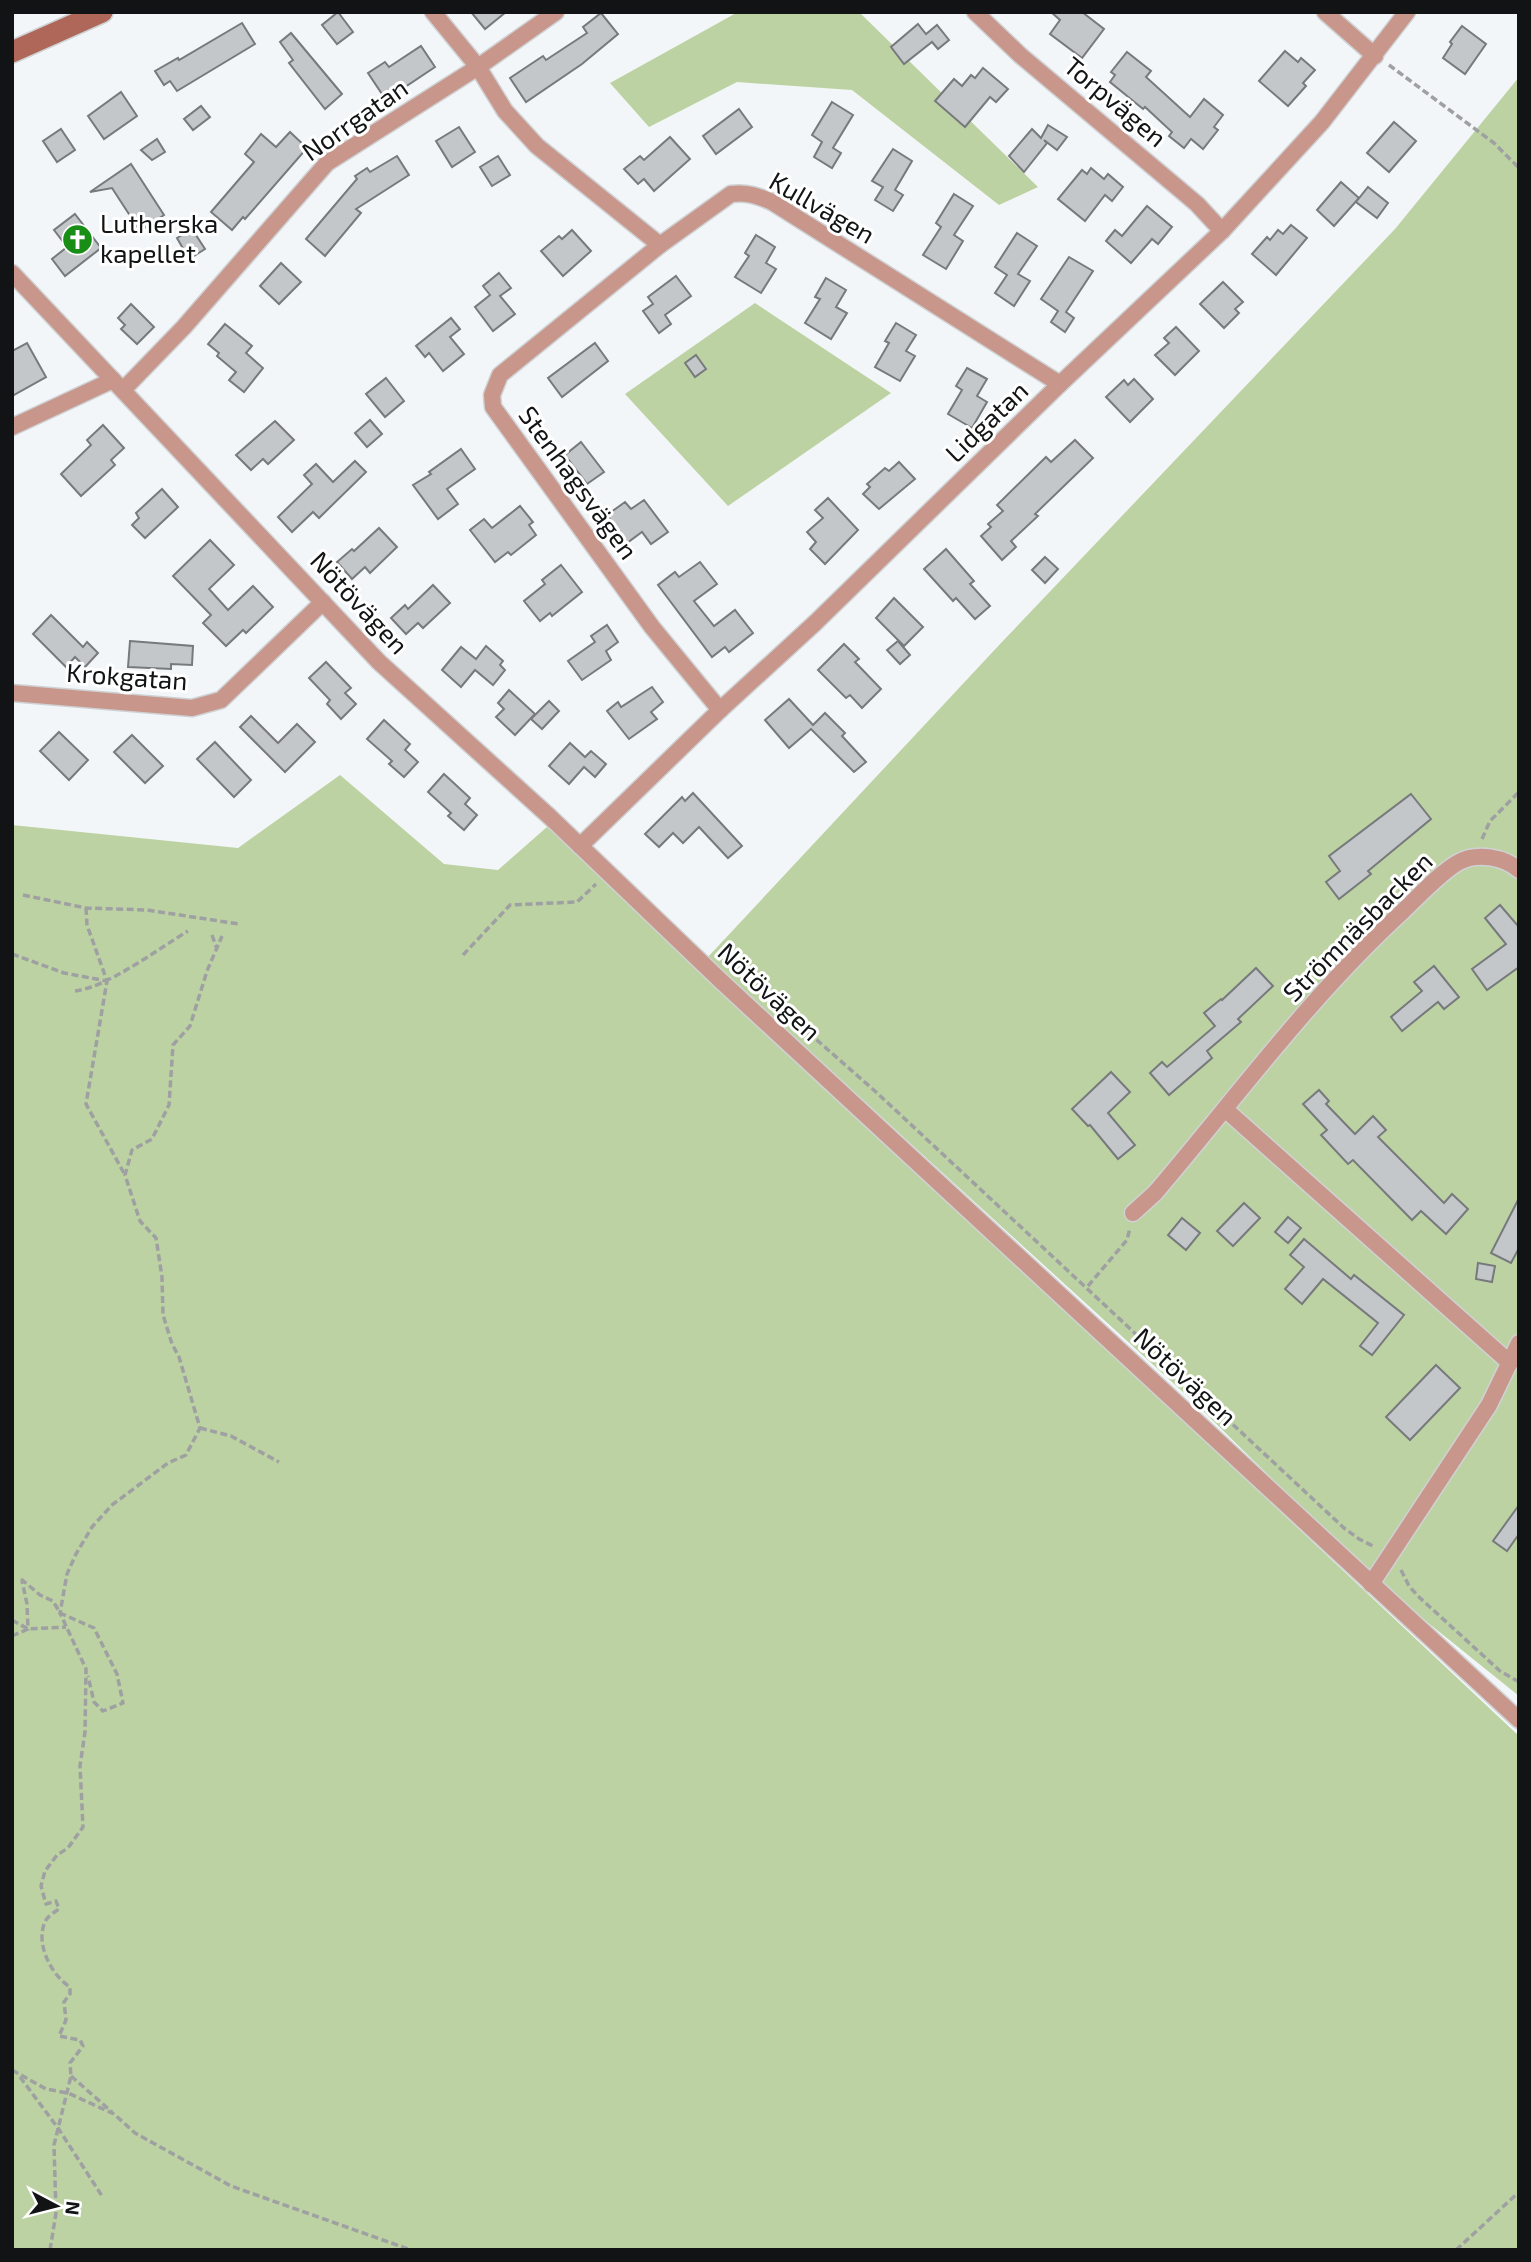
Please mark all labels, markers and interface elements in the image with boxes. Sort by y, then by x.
street label: Torpvägen [1059,49,1173,152]
street label: Norrgatan [295,71,413,166]
street label: Kullvägen [765,164,881,249]
place label: Lutherska kapellet [100,207,218,268]
church icon: Lutherska kapellet [60,222,94,256]
street label: Lidgatan [938,374,1034,468]
street label: Stenhagsvägen [513,399,645,565]
street label: Nötövägen [305,544,415,660]
street label: Krokgatan [65,656,189,695]
street label: Strömnäsbacken [1276,845,1438,1007]
street label: Nötövägen [712,936,828,1046]
street label: Nötövägen [1128,1321,1244,1431]
north arrow [21,2171,91,2241]
text: N [61,2200,86,2216]

